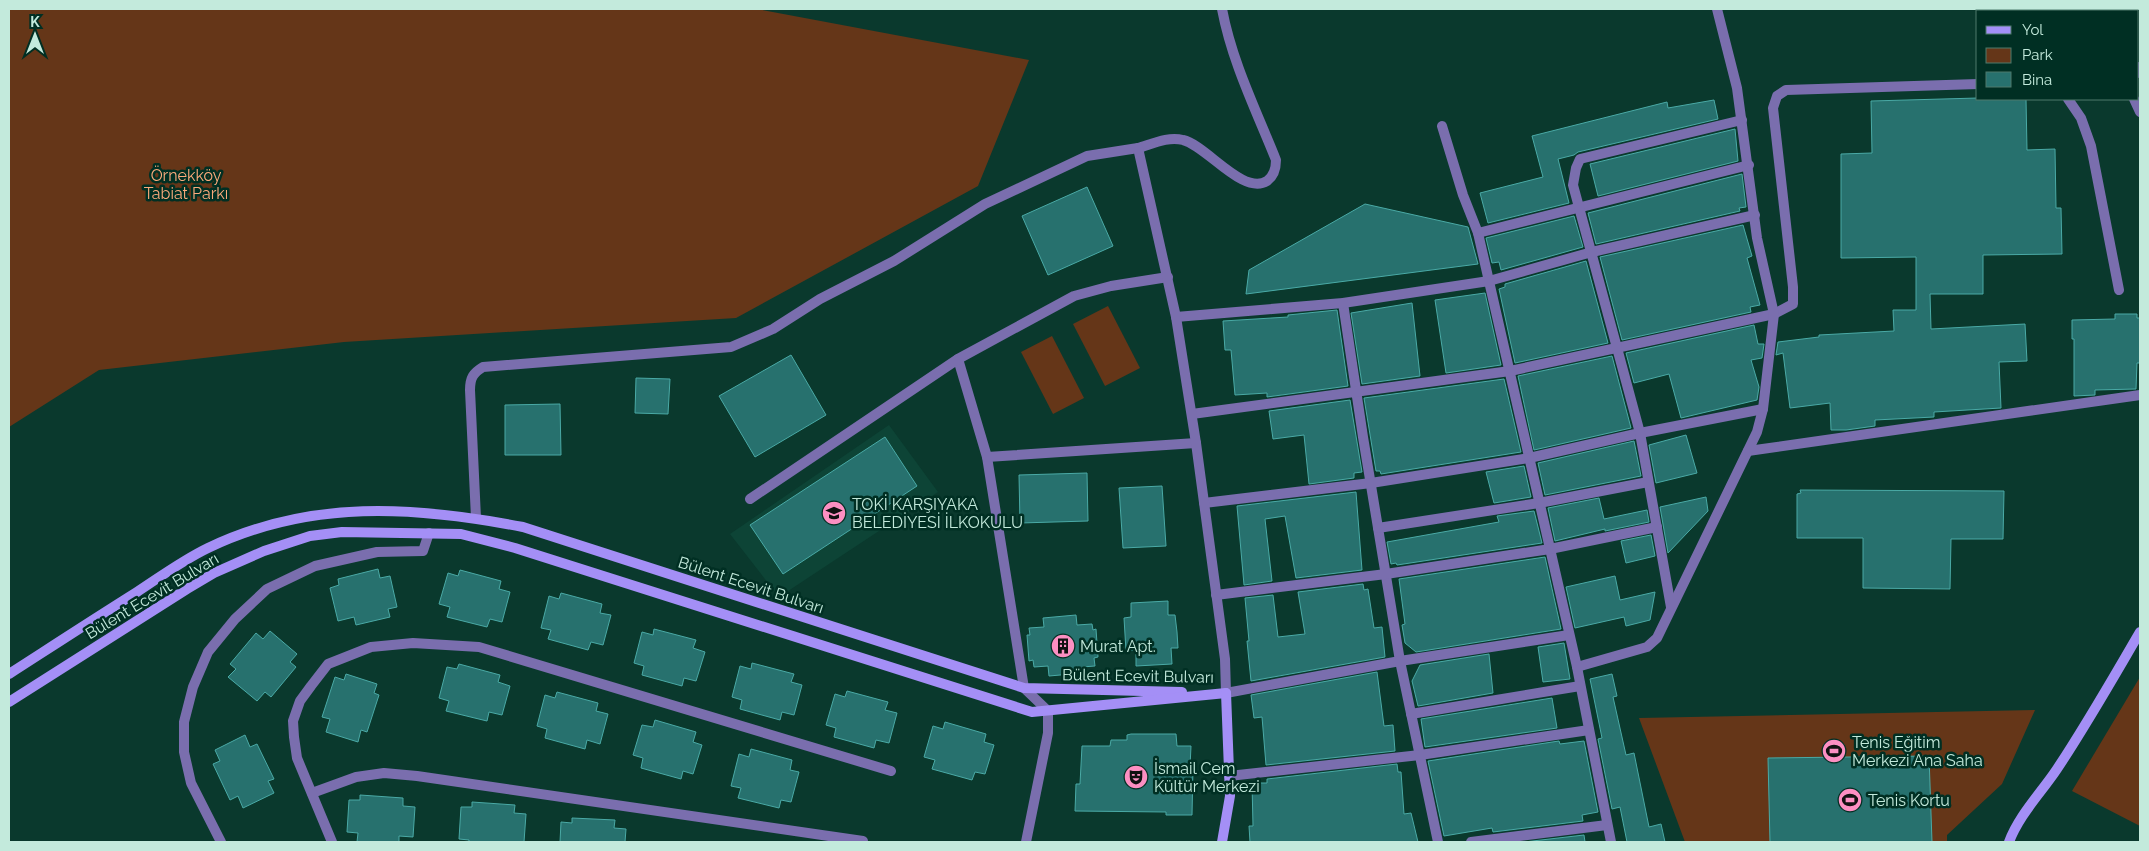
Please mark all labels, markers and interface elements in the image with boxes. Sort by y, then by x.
north arrow [10,10,60,60]
legend [1976,10,2139,100]
text: K [30,14,40,30]
text: Yol [2022,21,2044,39]
text: Park [2022,46,2053,64]
text: Bina [2022,71,2052,89]
park label: Örnekköy Tabiat Parkı [144,165,228,203]
place label: TOKİ KARŞIYAKA BELEDİYESİ İLKOKULU [852,494,1023,532]
school or university icon: TOKİ KARŞIYAKA BELEDİYESİ İLKOKULU [821,500,847,526]
street label: Bülent Ecevit Bulvarı [82,549,222,643]
street label: Bülent Ecevit Bulvarı [676,553,826,617]
building icon: Murat Apt. [1050,633,1076,659]
place label: Murat Apt. [1080,637,1156,656]
street label: Bülent Ecevit Bulvarı [1062,665,1214,687]
place label: Tenis Eğitim Merkezi Ana Saha [1852,733,1983,770]
sports icon: Tenis Eğitim Merkezi Ana Saha [1821,738,1847,764]
place label: İsmail Cem Kültür Merkezi [1154,758,1260,796]
theatre icon: İsmail Cem Kültür Merkezi [1123,764,1149,790]
sports icon: Tenis Kortu [1837,787,1863,813]
place label: Tenis Kortu [1868,791,1950,810]

